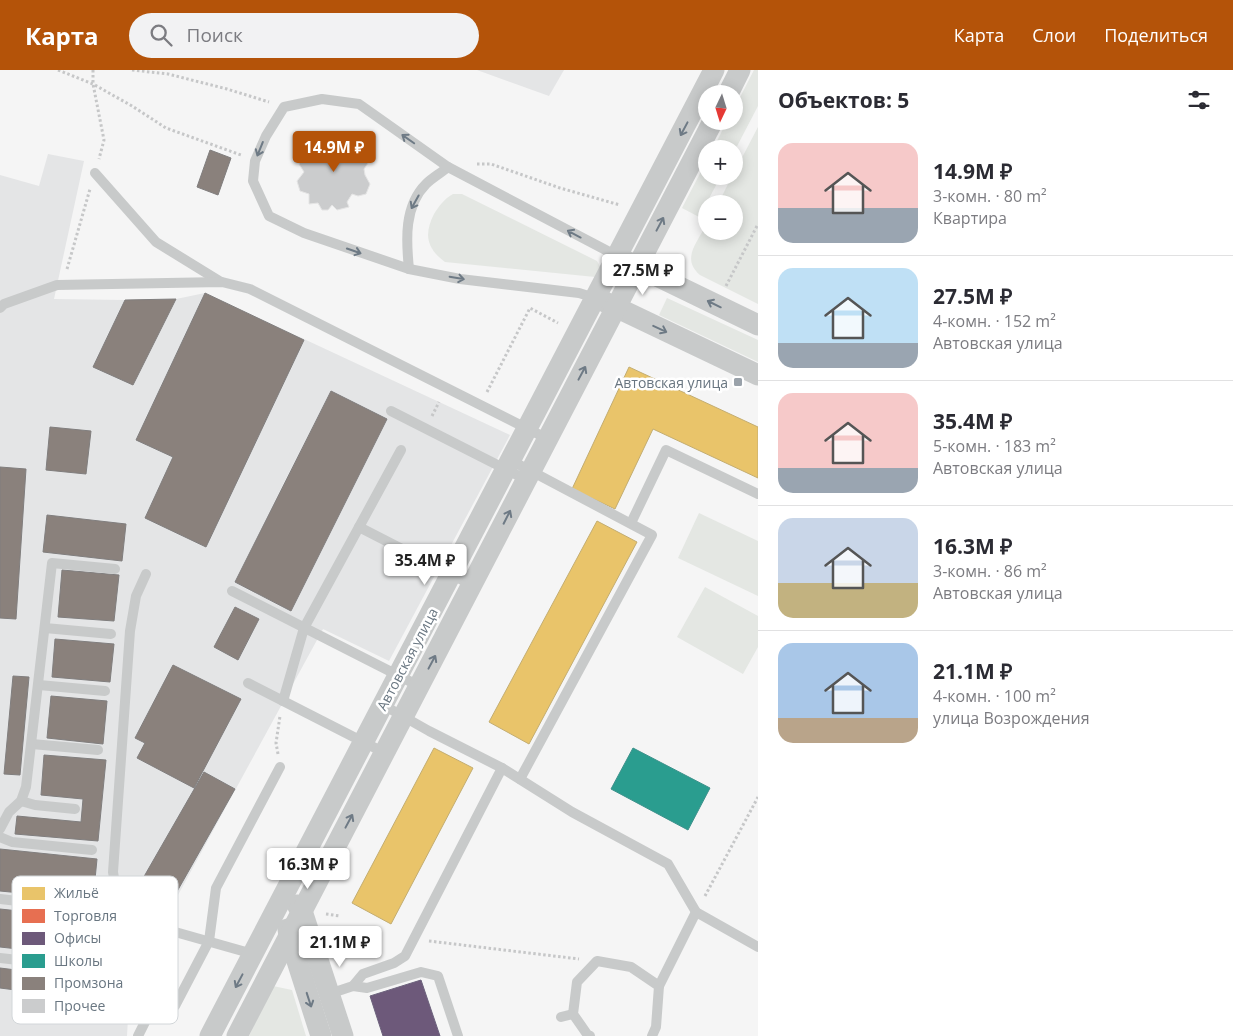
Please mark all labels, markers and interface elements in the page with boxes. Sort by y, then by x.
search box [129,13,479,58]
text: Карта [25,19,99,52]
icon: search [147,21,175,49]
text: Поиск [187,22,243,48]
text: Карта [954,23,1004,47]
text: Слои [1032,23,1076,47]
text: Поделиться [1104,23,1208,47]
north arrow [698,85,742,130]
map controls [698,85,743,240]
text: Объектов: 5 [778,86,909,114]
icon: filters [1185,86,1213,114]
one-way arrow [679,121,689,136]
pin: 14.9M ₽ [288,131,380,173]
one-way arrow [401,134,415,144]
text: 14.9M ₽ [304,136,364,158]
button: + [698,140,743,185]
one-way arrow [255,141,264,156]
text: 14.9M ₽ [933,157,1013,185]
icon: home [818,163,878,223]
text: 3-комн. · 80 m² [933,185,1047,207]
one-way arrow [409,194,419,208]
button: − [698,195,743,240]
text: Квартира [933,207,1007,229]
one-way arrow [655,216,665,231]
one-way arrow [567,229,582,238]
one-way arrow [345,247,361,256]
pin: 27.5M ₽ [597,254,689,296]
text: 27.5M ₽ [613,259,673,281]
one-way arrow [449,273,465,283]
text: 27.5M ₽ [933,282,1013,310]
icon: home [818,288,878,348]
one-way arrow [707,299,722,308]
text: 4-комн. · 152 m² [933,310,1056,332]
one-way arrow [652,325,667,335]
text: Автовская улица [933,332,1063,354]
one-way arrow [577,366,587,381]
place label: Автовская улица [614,373,728,392]
marker: Автовская улица [732,376,744,388]
text: 35.4M ₽ [933,407,1013,435]
icon: home [818,413,878,473]
text: 5-комн. · 183 m² [933,435,1056,457]
text: Автовская улица [933,457,1063,479]
one-way arrow [502,510,512,525]
text: 16.3M ₽ [933,532,1013,560]
icon: home [818,538,878,598]
pin: 35.4M ₽ [379,544,471,586]
text: 35.4M ₽ [395,549,455,571]
text: 3-комн. · 86 m² [933,560,1047,582]
text: Автовская улица [933,582,1063,604]
street label: Автовская улица [372,604,442,714]
one-way arrow [427,654,437,669]
text: 21.1M ₽ [933,657,1013,685]
icon: home [818,663,878,723]
text: 4-комн. · 100 m² [933,685,1056,707]
text: улица Возрождения [933,707,1090,729]
one-way arrow [345,814,354,829]
pin: 16.3M ₽ [262,848,354,890]
text: 16.3M ₽ [278,853,338,875]
legend [12,876,178,1024]
text: Жильё [54,883,99,902]
text: Торговля [54,906,117,925]
pin: 21.1M ₽ [294,926,386,968]
text: Офисы [54,928,101,947]
text: 21.1M ₽ [310,931,370,953]
text: Школы [54,951,103,970]
text: Промзона [54,973,123,992]
one-way arrow [234,973,243,988]
one-way arrow [305,991,314,1007]
text: Прочее [54,996,106,1015]

